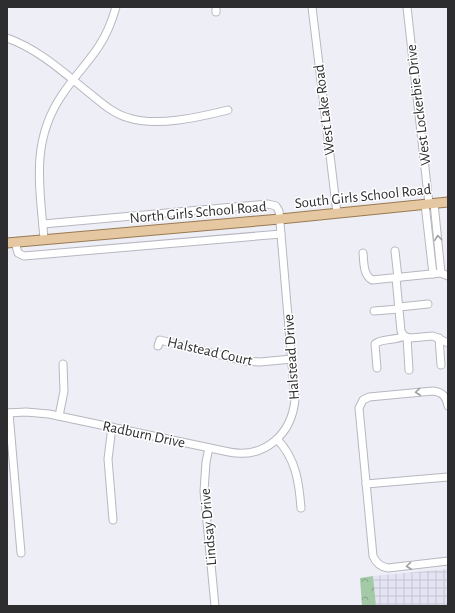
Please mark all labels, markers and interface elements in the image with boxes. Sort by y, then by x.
street label: West Lockerbie Drive [404,43,433,166]
street label: West Lake Road [311,63,338,156]
street label: South Girls School Road [294,182,432,211]
street label: North Girls School Road [129,199,267,226]
one-way arrow [433,235,442,241]
street label: Halstead Drive [281,313,302,400]
street label: Halstead Court [166,334,254,369]
one-way arrow [415,387,421,396]
street label: Radburn Drive [101,418,187,451]
street label: Lindsay Drive [198,487,219,566]
one-way arrow [406,561,412,570]

